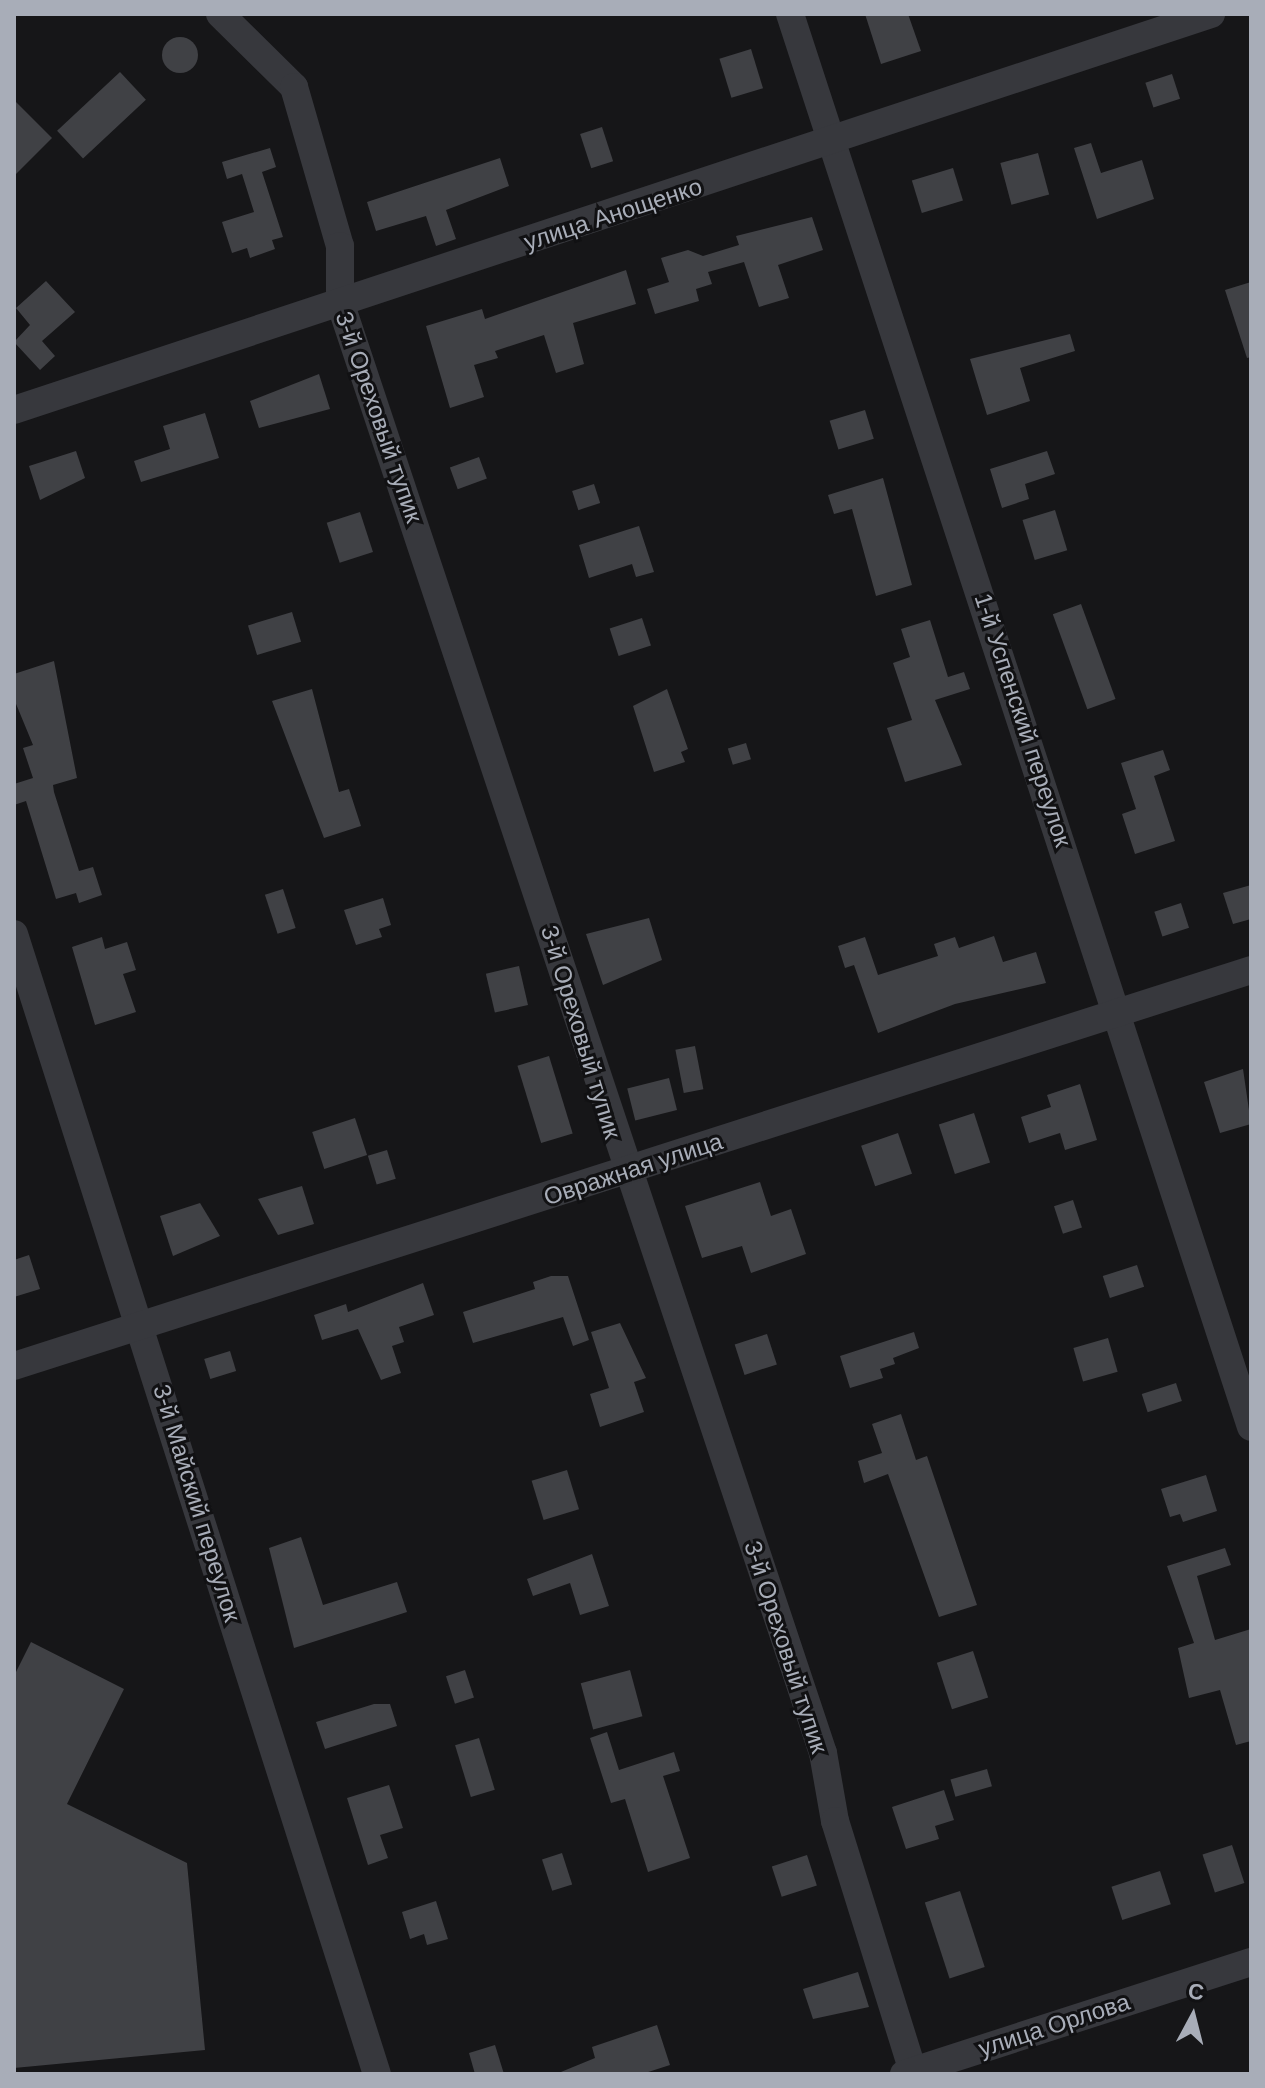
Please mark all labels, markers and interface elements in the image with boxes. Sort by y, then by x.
street label: улица Анощенко [520,172,706,256]
street label: 3-й Ореховый тупик [329,308,429,526]
street label: 1-й Успенский переулок [968,590,1078,850]
street label: 3-й Ореховый тупик [535,922,627,1142]
street label: Овражная улица [540,1127,726,1211]
street label: 3-й Майский переулок [147,1381,247,1625]
street label: 3-й Ореховый тупик [738,1537,834,1757]
north arrow [1153,1976,1233,2056]
text: С [1187,1978,1205,2005]
street label: улица Орлова [975,1987,1133,2063]

